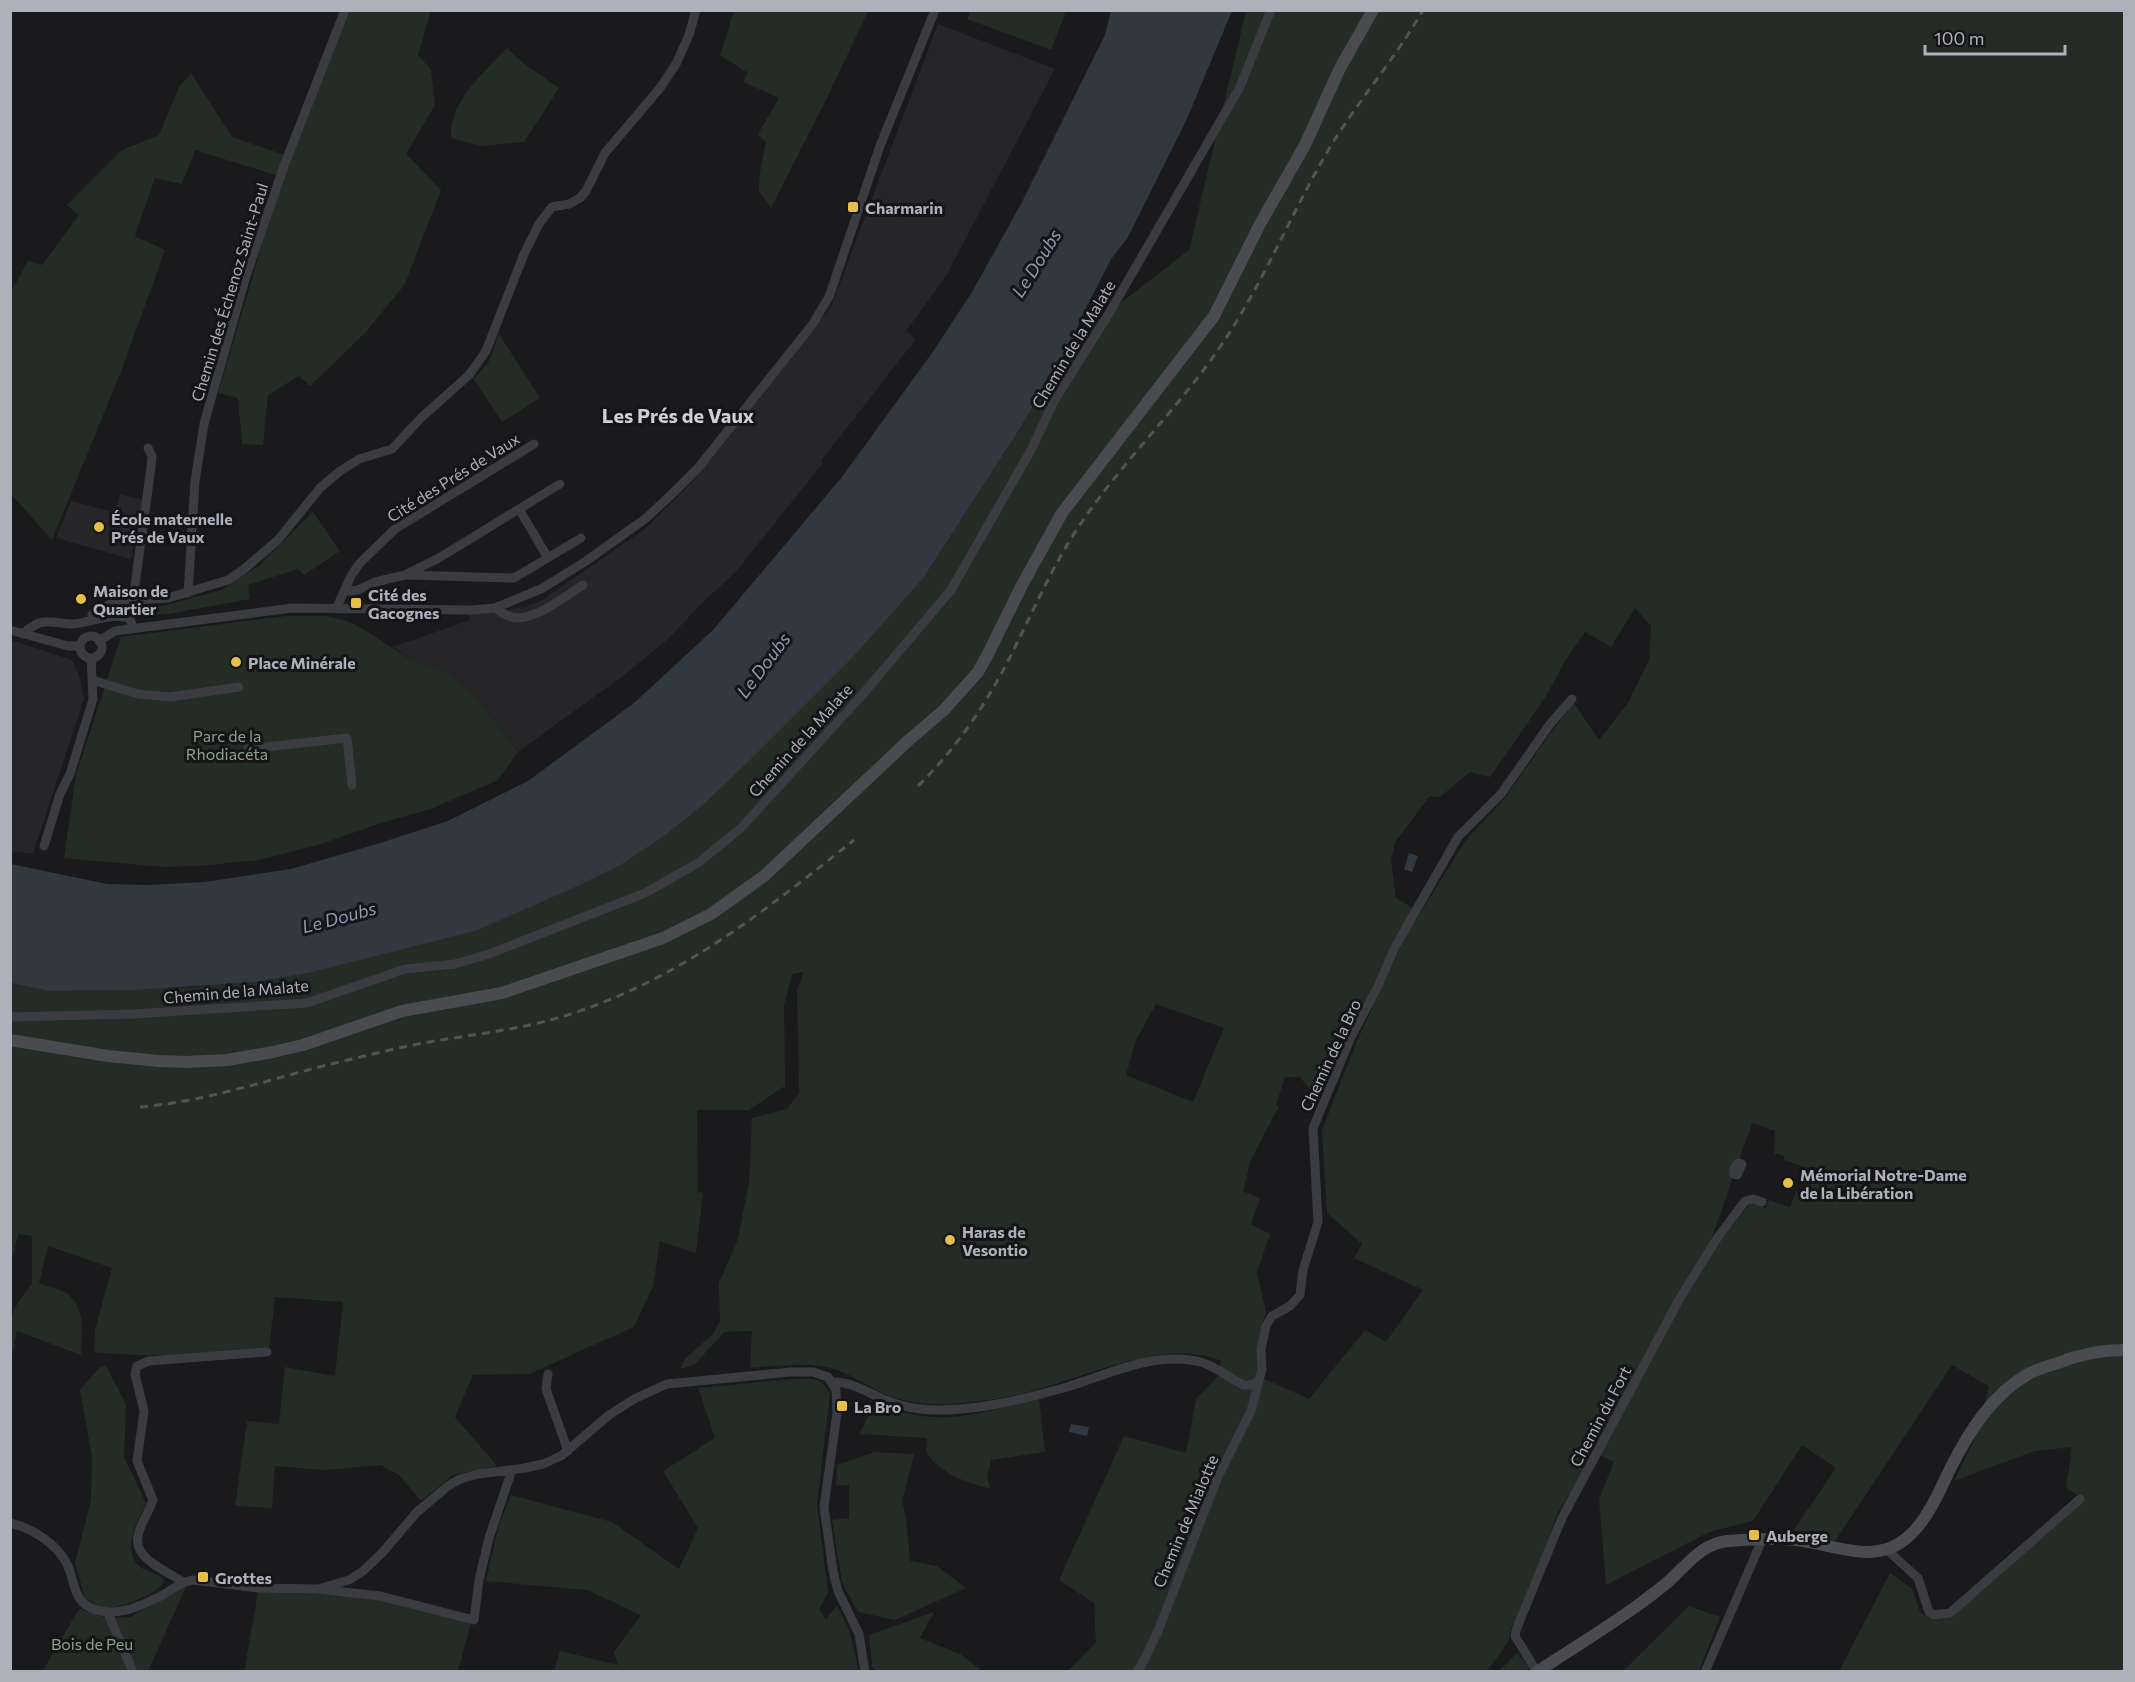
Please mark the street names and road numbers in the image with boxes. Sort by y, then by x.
street label: Chemin des Échenoz Saint-Paul [187,180,271,404]
street label: Chemin de la Malate [1027,277,1119,411]
street label: Cité des Prés de Vaux [383,428,523,526]
street label: Chemin de la Malate [744,679,856,801]
street label: Chemin de la Malate [162,975,310,1007]
street label: Chemin de la Bro [1296,996,1364,1114]
street label: Chemin du Fort [1565,1362,1635,1470]
street label: Chemin de Mialotte [1148,1452,1222,1590]

